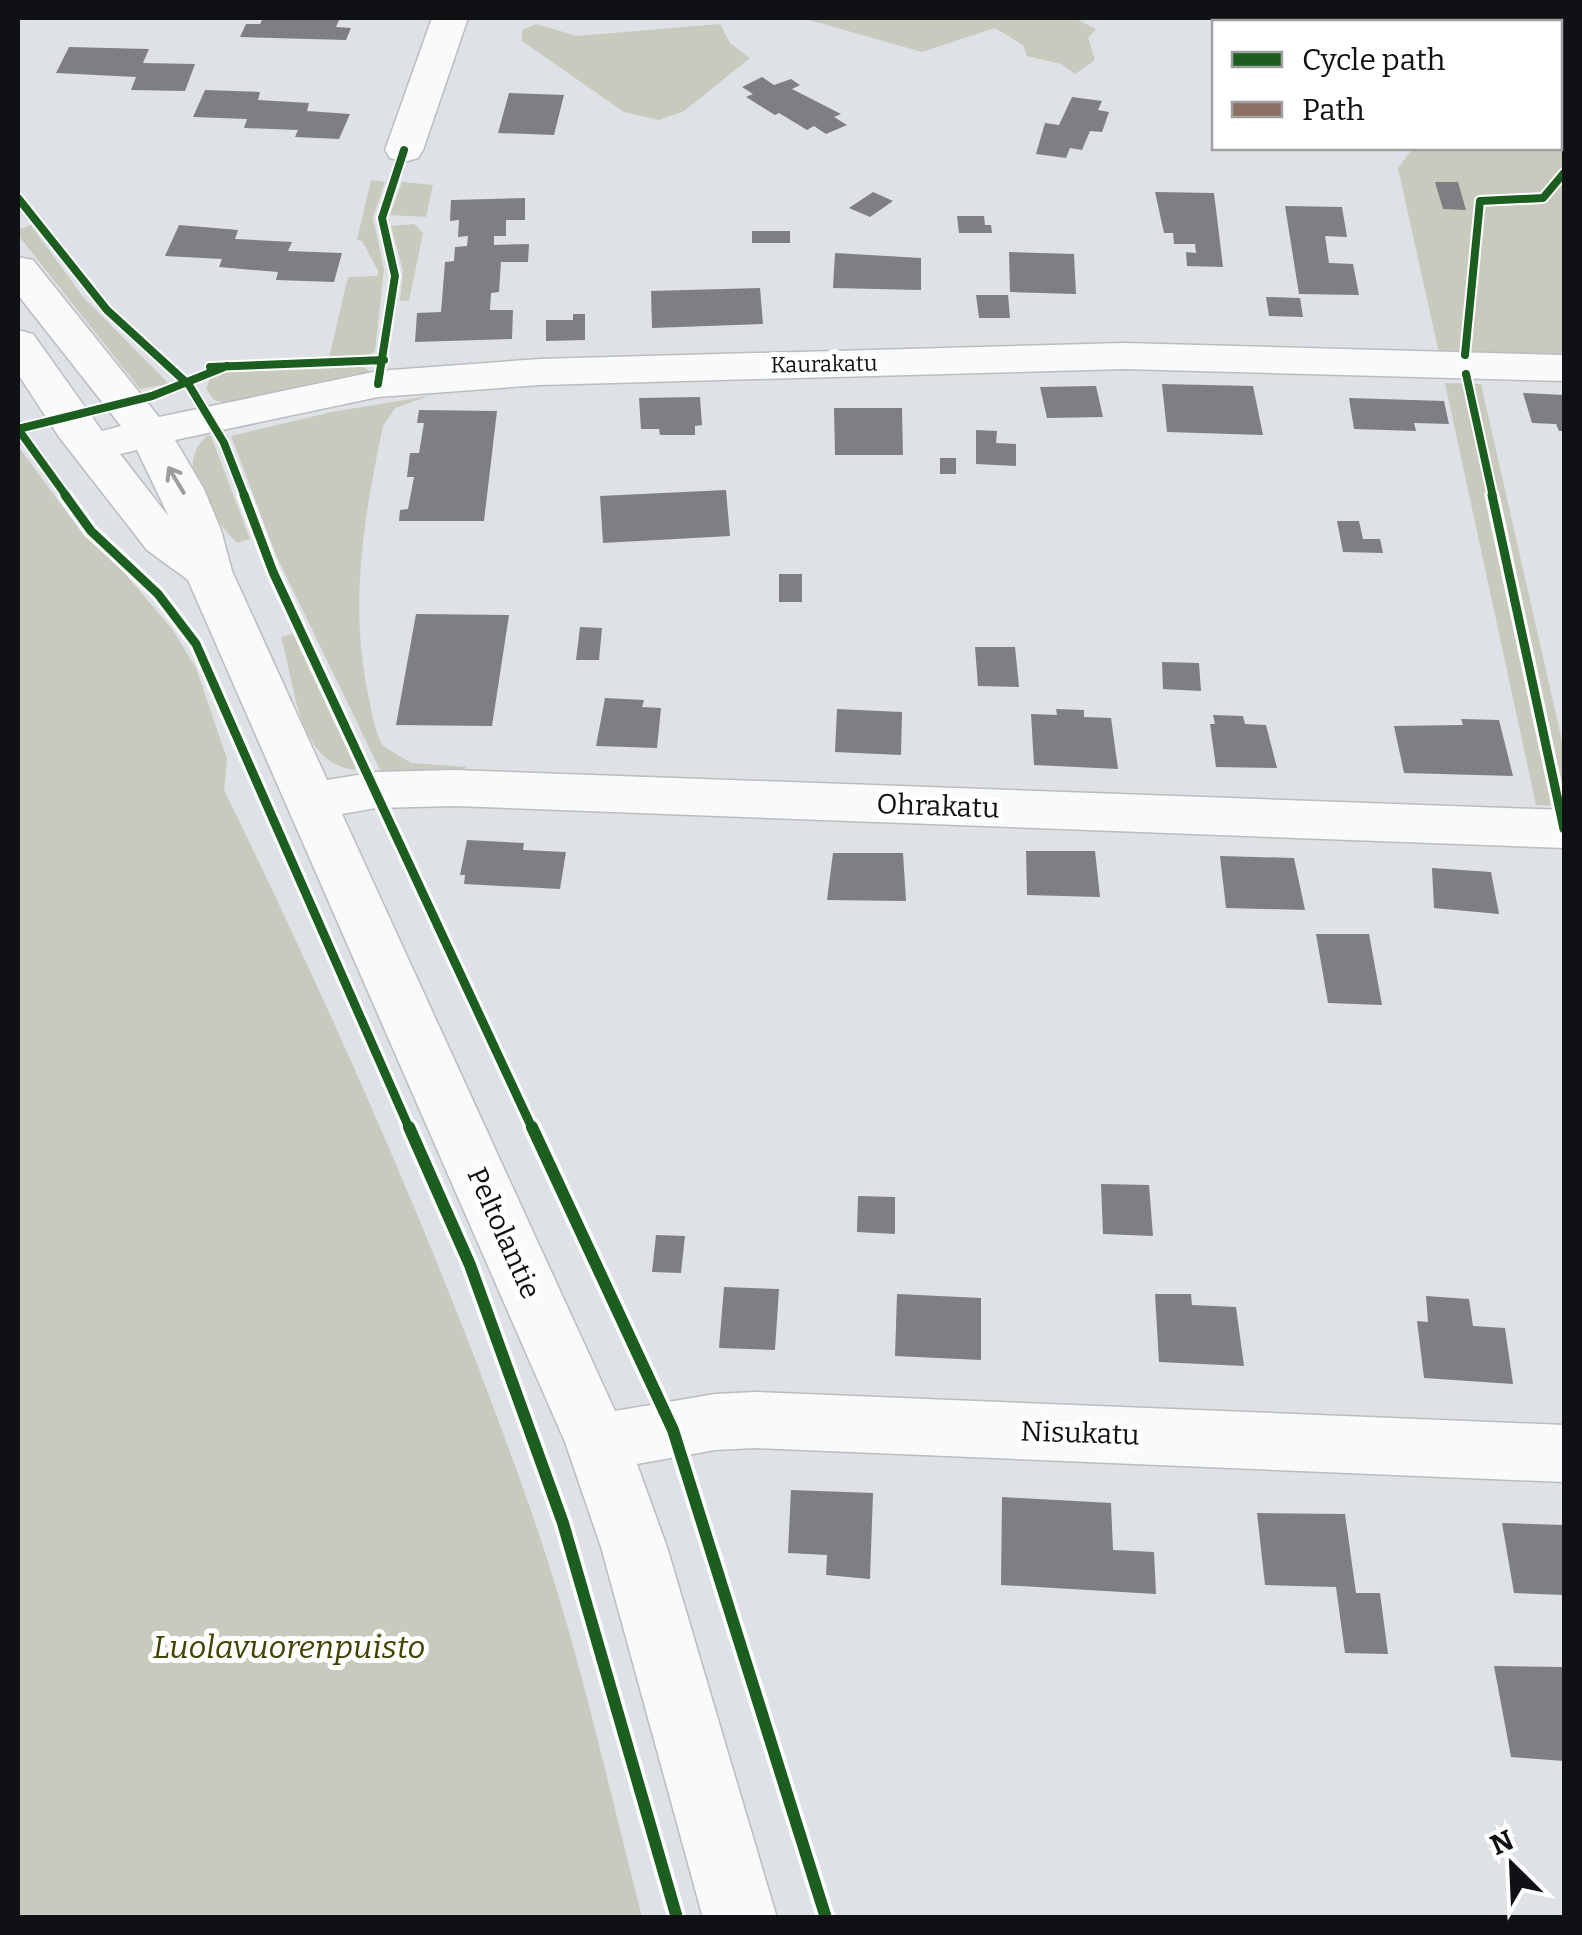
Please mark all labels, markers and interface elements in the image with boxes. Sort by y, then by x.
legend [1212,20,1562,150]
text: Cycle path [1302,42,1446,78]
text: Path [1302,92,1365,128]
street label: Kaurakatu [770,350,878,378]
one-way arrow [166,466,186,495]
street label: Ohrakatu [876,787,1000,825]
street label: Peltolantie [460,1162,548,1304]
street label: Nisukatu [1020,1414,1140,1452]
park label: Luolavuorenpuisto [153,1628,425,1666]
north arrow [1462,1815,1562,1915]
text: N [1485,1823,1519,1862]

